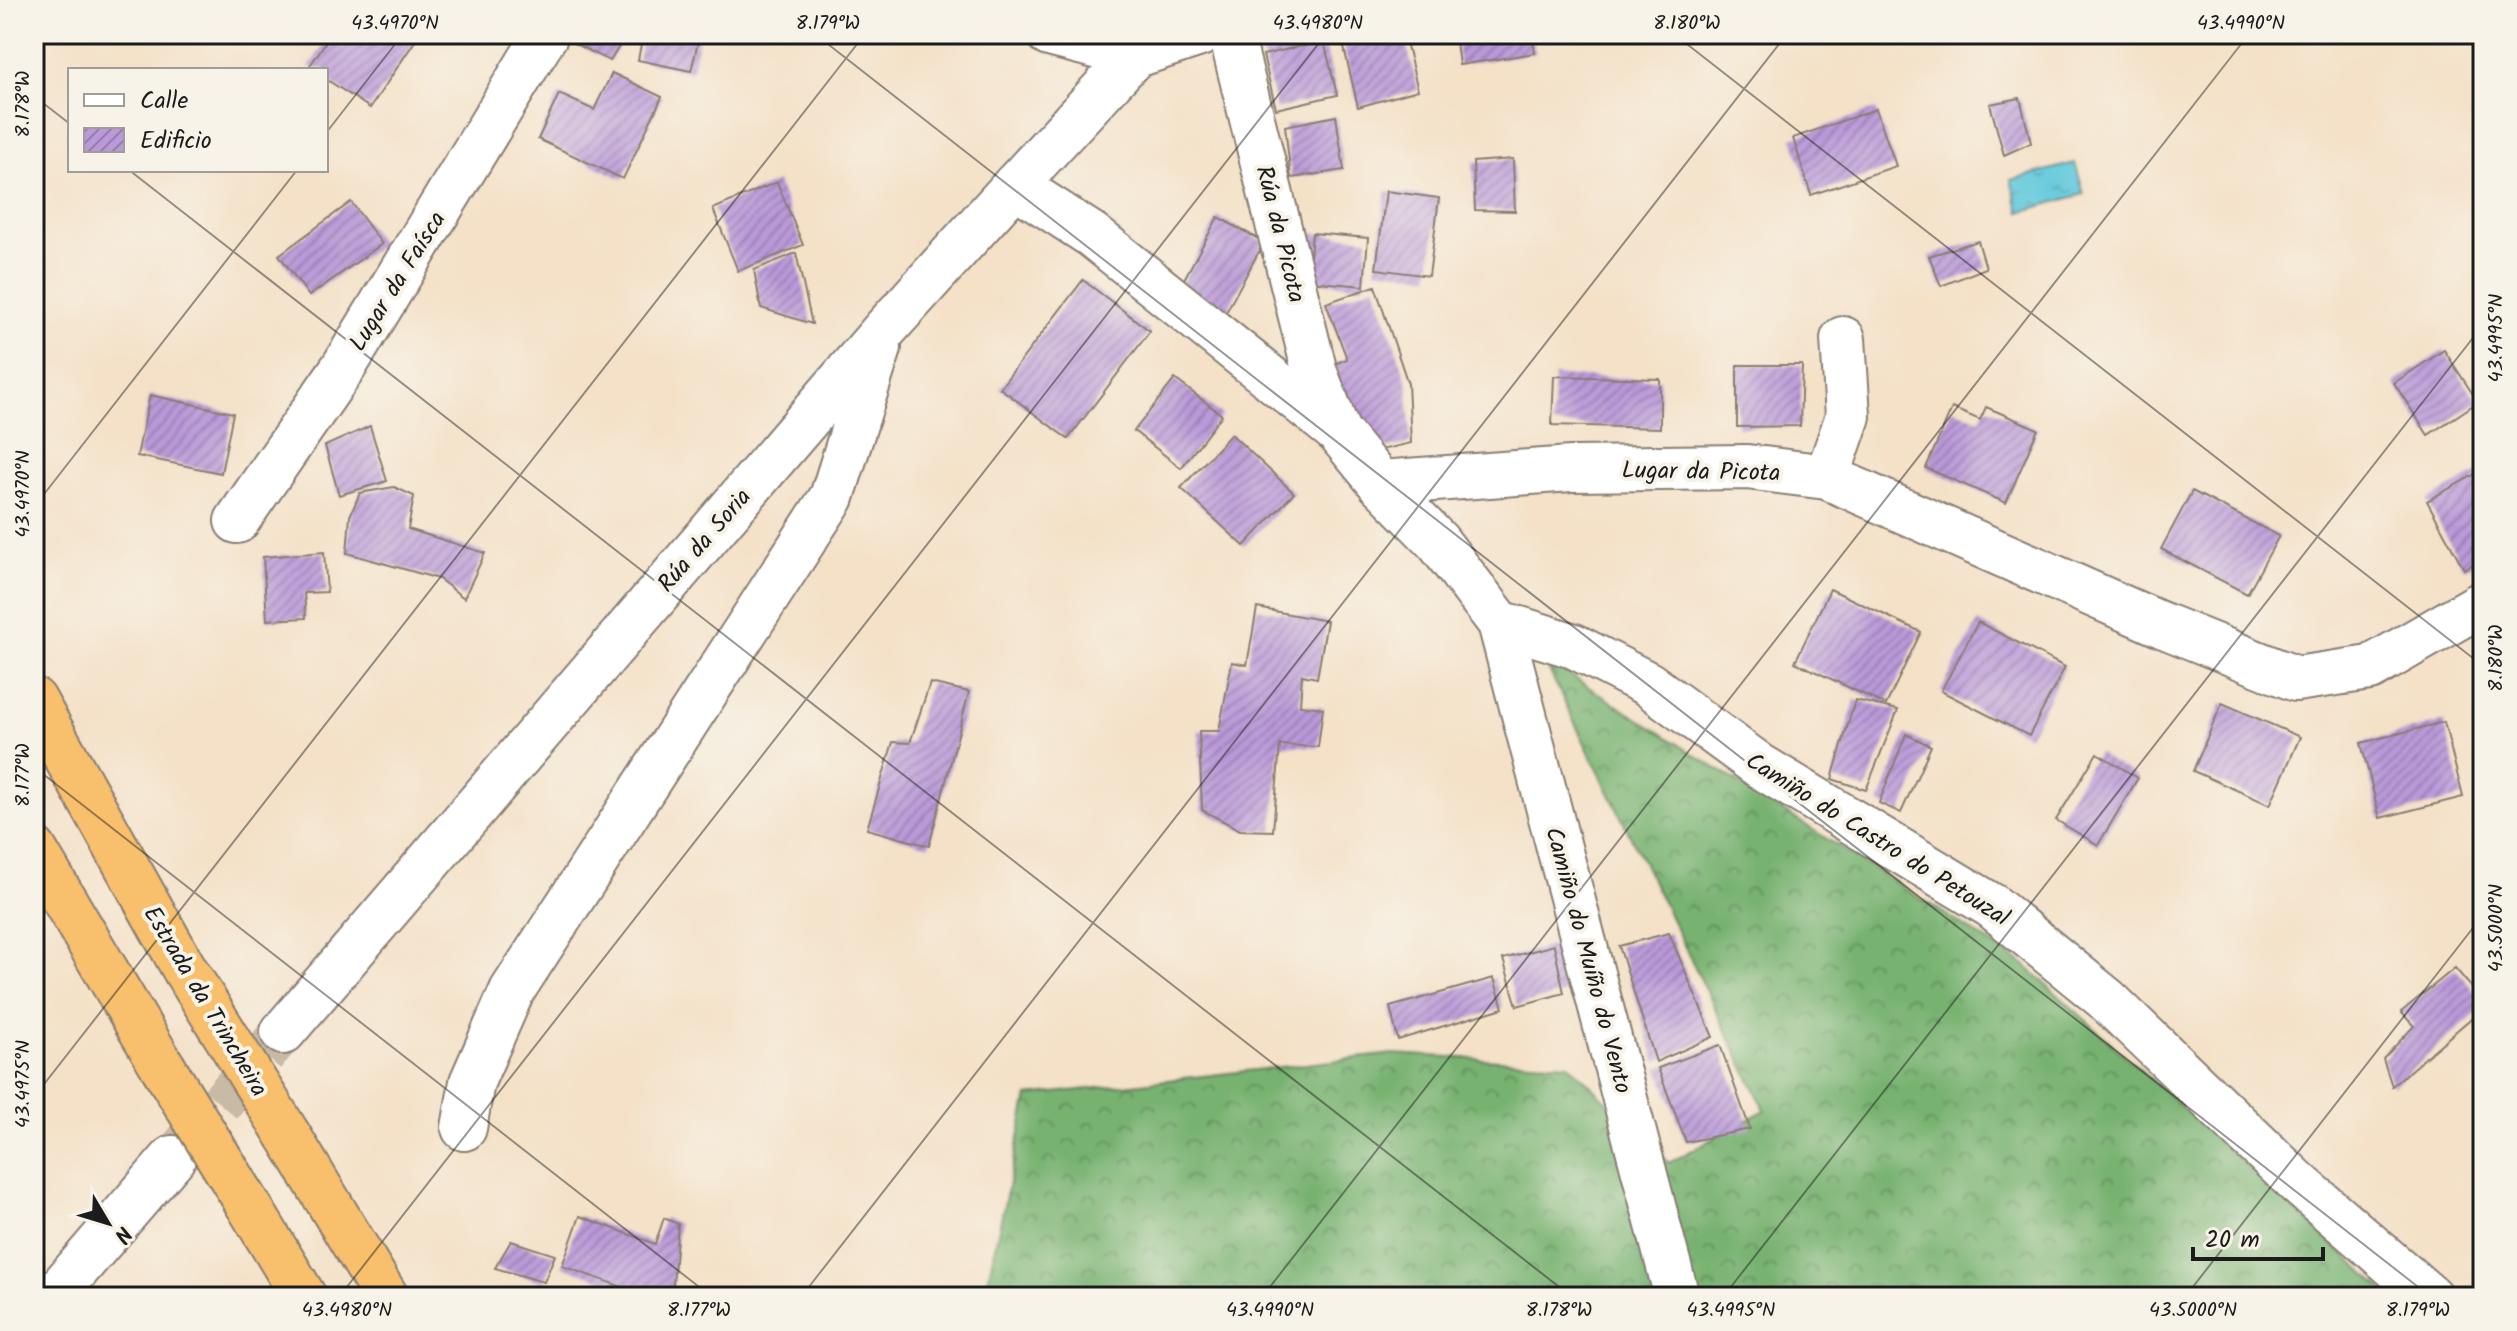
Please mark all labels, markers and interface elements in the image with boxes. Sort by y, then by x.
text: 43.4970°N [351,8,439,40]
text: 8.179°W [796,8,860,40]
text: 43.4980°N [1273,8,1363,40]
text: 8.180°W [1653,8,1721,40]
text: 43.4990°N [2197,8,2285,40]
legend [68,68,328,172]
text: 8.178°W [8,71,40,137]
text: Calle [140,82,188,121]
text: Edificio [140,122,212,161]
street label: Rúa da Picota [1244,162,1315,307]
street label: Lugar da Faísca [339,204,457,360]
text: 43.4995°N [2481,294,2513,382]
text: 43.4970°N [8,450,40,538]
street label: Lugar da Picota [1621,452,1781,493]
street label: Rúa da Soria [648,480,762,602]
text: 8.180°W [2481,624,2513,692]
text: 8.177°W [8,743,40,807]
street label: Camiño do Castro do Petouzal [1737,743,2017,938]
street label: Camiño do Muíño do Vento [1533,823,1642,1098]
text: 43.5000°N [2481,884,2513,972]
street label: Estrada da Trincheira [132,899,277,1105]
text: 43.4975°N [8,1040,40,1128]
north arrow [68,1183,148,1263]
scale bar [2193,1211,2323,1261]
text: N [104,1218,140,1250]
text: 20 m [2205,1221,2260,1260]
text: 43.4980°N [302,1295,392,1327]
text: 8.177°W [667,1295,731,1327]
text: 43.4990°N [1226,1295,1314,1327]
text: 8.178°W [1526,1295,1592,1327]
text: 43.4995°N [1687,1295,1775,1327]
text: 43.5000°N [2149,1295,2237,1327]
text: 8.179°W [2386,1295,2450,1327]

